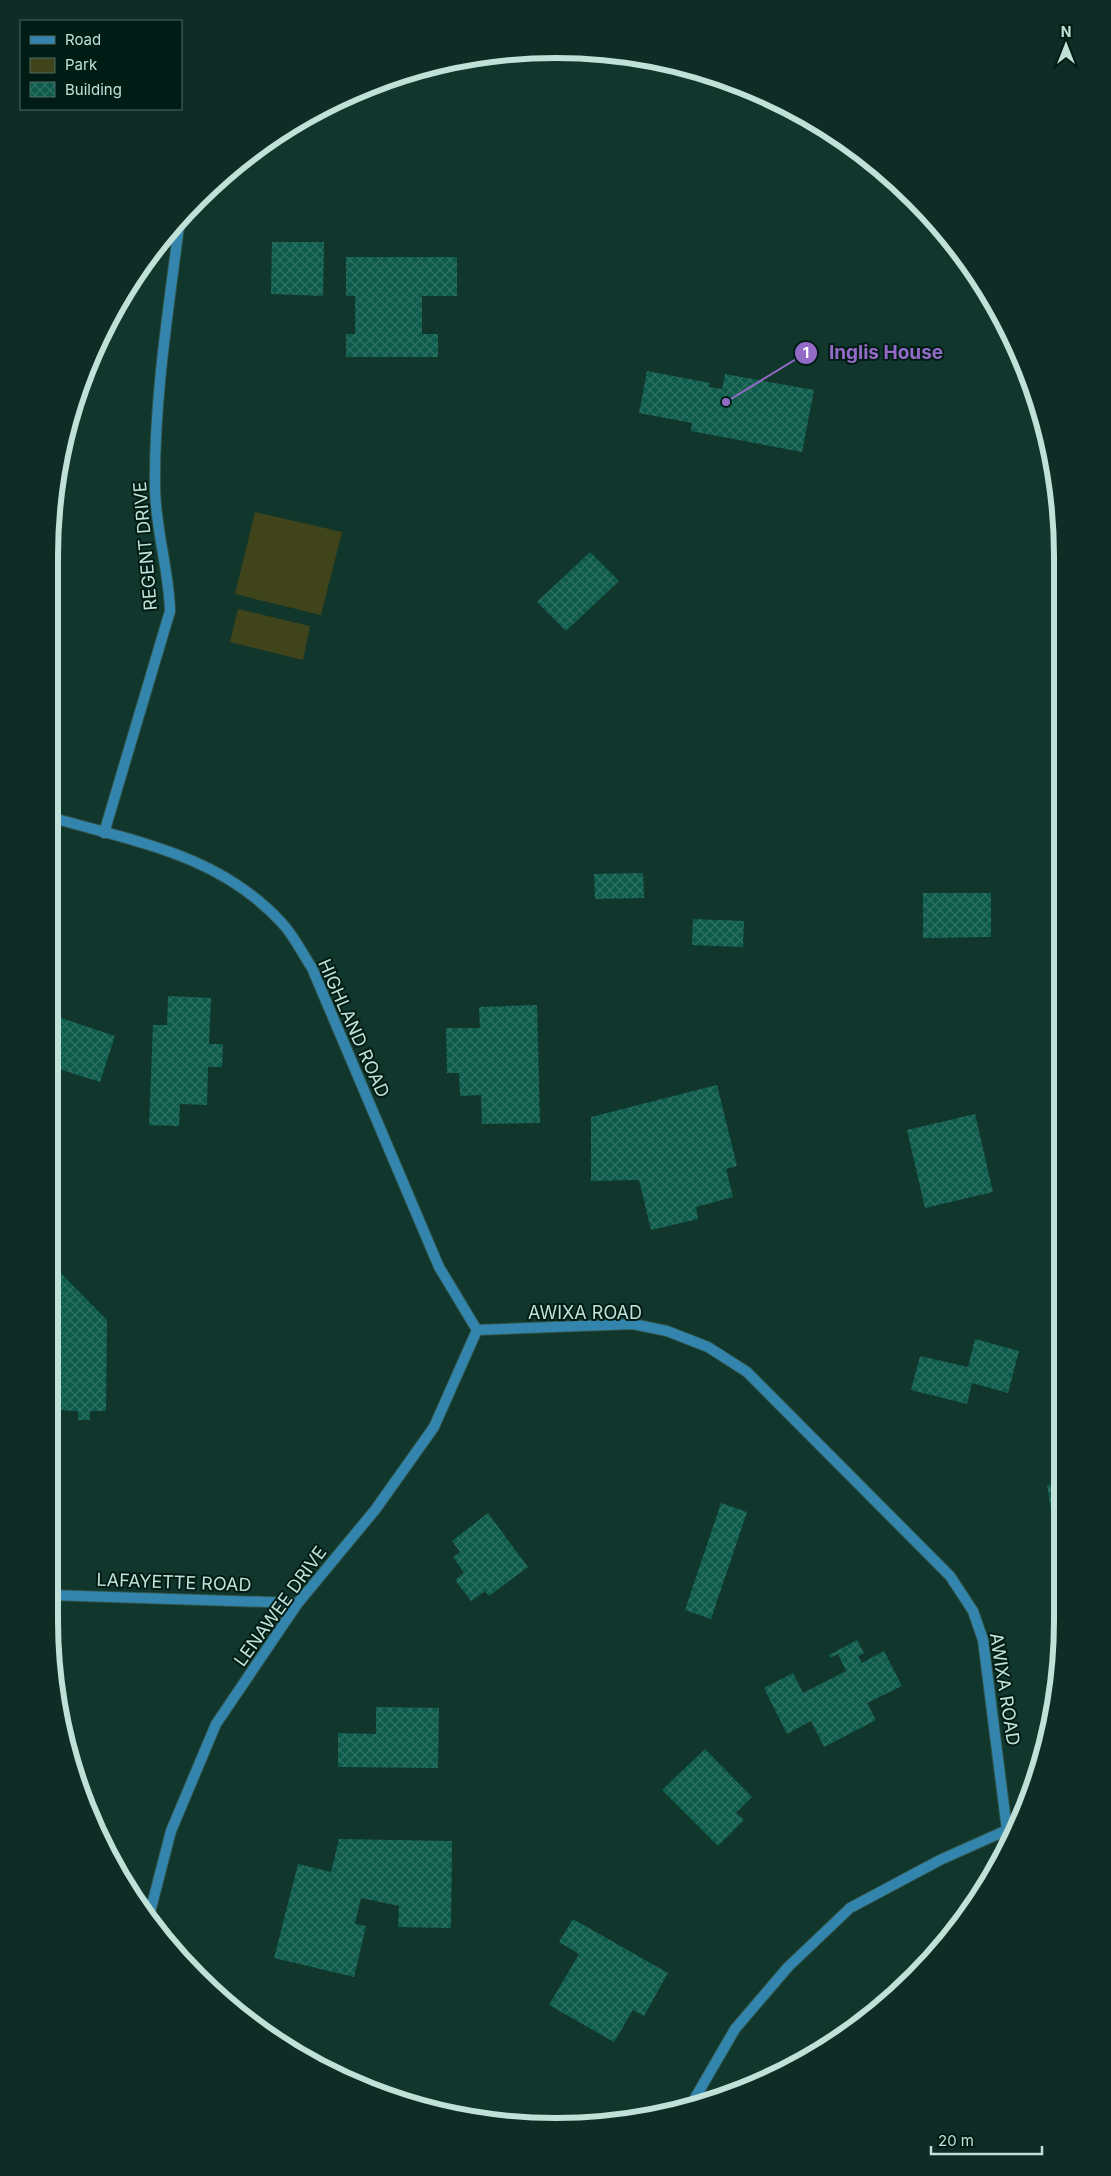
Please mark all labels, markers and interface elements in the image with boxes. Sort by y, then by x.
legend [20,20,182,110]
north arrow [1041,20,1091,70]
text: N [1061,23,1071,40]
text: Road [65,30,101,49]
text: Park [65,55,98,74]
text: Building [65,80,122,99]
callout: Inglis House [794,336,953,370]
text: Inglis House [829,341,943,364]
text: 1 [803,343,809,362]
street label: REGENT DRIVE [129,481,161,611]
street label: HIGHLAND ROAD [314,955,394,1101]
street label: AWIXA ROAD [528,1302,642,1323]
street label: LENAWEE DRIVE [229,1542,331,1670]
street label: LAFAYETTE ROAD [96,1569,252,1595]
street label: AWIXA ROAD [986,1631,1024,1747]
scale bar [931,2124,1042,2156]
text: 20 m [938,2131,974,2150]

